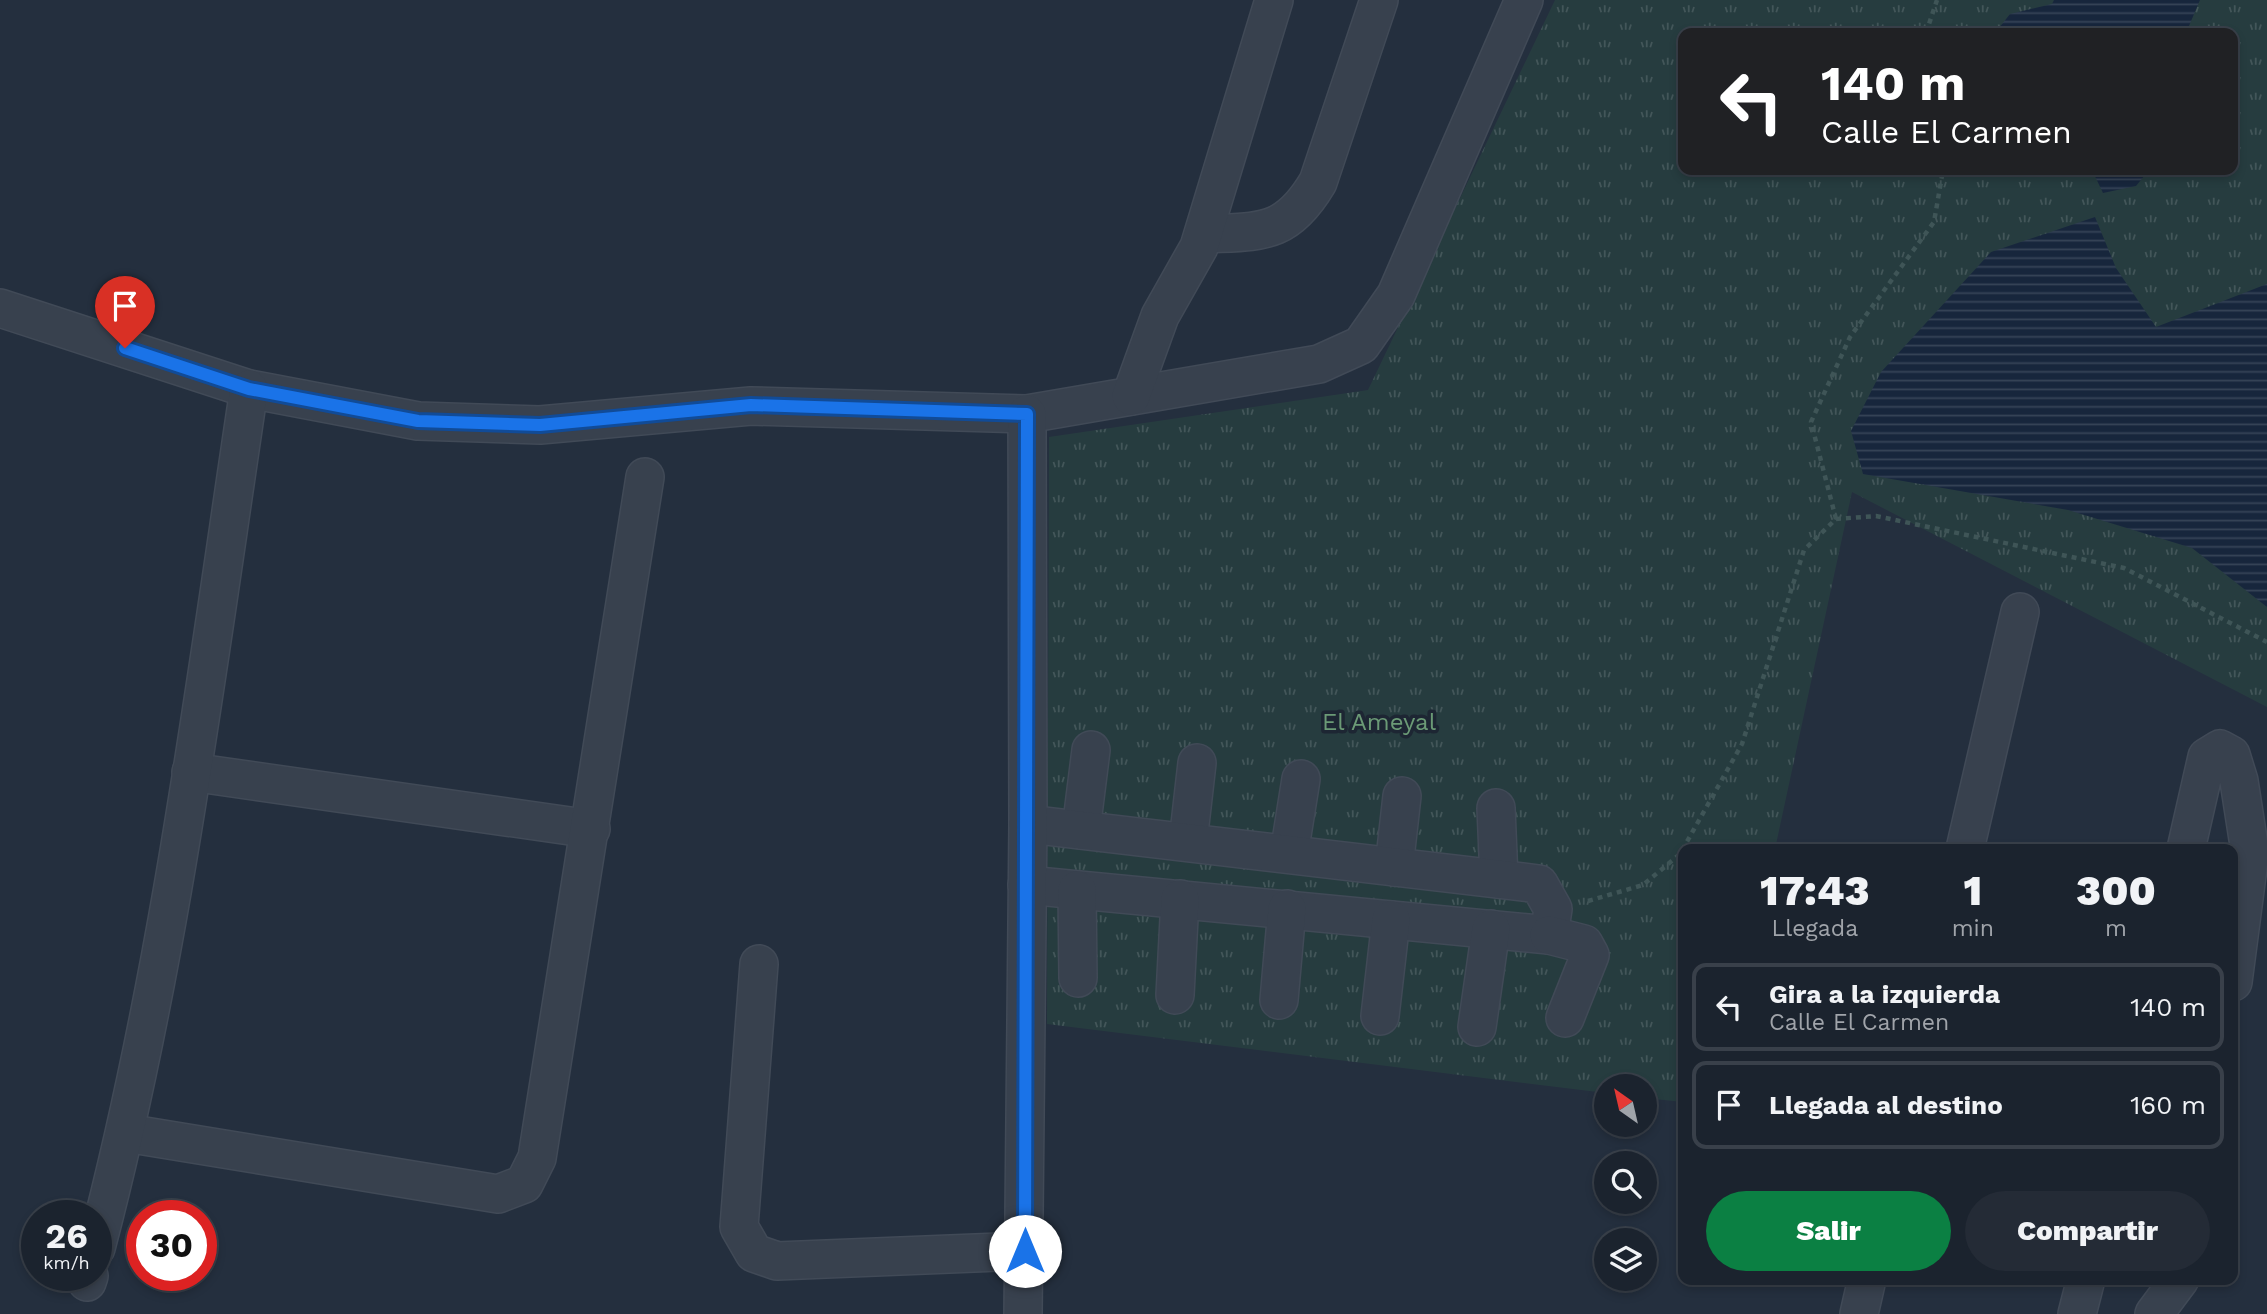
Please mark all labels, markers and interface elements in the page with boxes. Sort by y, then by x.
text: 140 m [1821,54,1965,112]
icon: left [1706,56,1797,147]
text: Calle El Carmen [1821,113,2072,151]
pin [95,276,155,348]
icon: arrive [106,287,144,325]
park label: El Ameyal [1322,708,1437,736]
text: 17:43 [1760,866,1870,915]
text: 1 [1963,866,1982,915]
text: 300 [2076,866,2156,915]
text: Llegada [1771,915,1858,942]
text: min [1952,915,1994,942]
text: m [2105,915,2127,942]
text: Gira a la izquierda [1769,979,2000,1009]
icon: left [1710,988,1748,1026]
text: 140 m [2130,992,2206,1022]
text: Calle El Carmen [1769,1009,1949,1036]
north arrow [1594,1074,1657,1138]
map controls [1594,1074,1657,1291]
icon: arrive [1710,1086,1748,1124]
text: Llegada al destino [1769,1090,2003,1120]
text: 160 m [2130,1090,2206,1120]
button: search [1594,1151,1657,1214]
button: Salir [1706,1191,1951,1271]
button: Compartir [1965,1191,2210,1271]
speed limit sign: 30 [126,1200,217,1291]
position arrow [988,1214,1062,1288]
text: 26 [45,1215,88,1257]
button: layers [1594,1228,1657,1291]
text: km/h [43,1252,90,1273]

